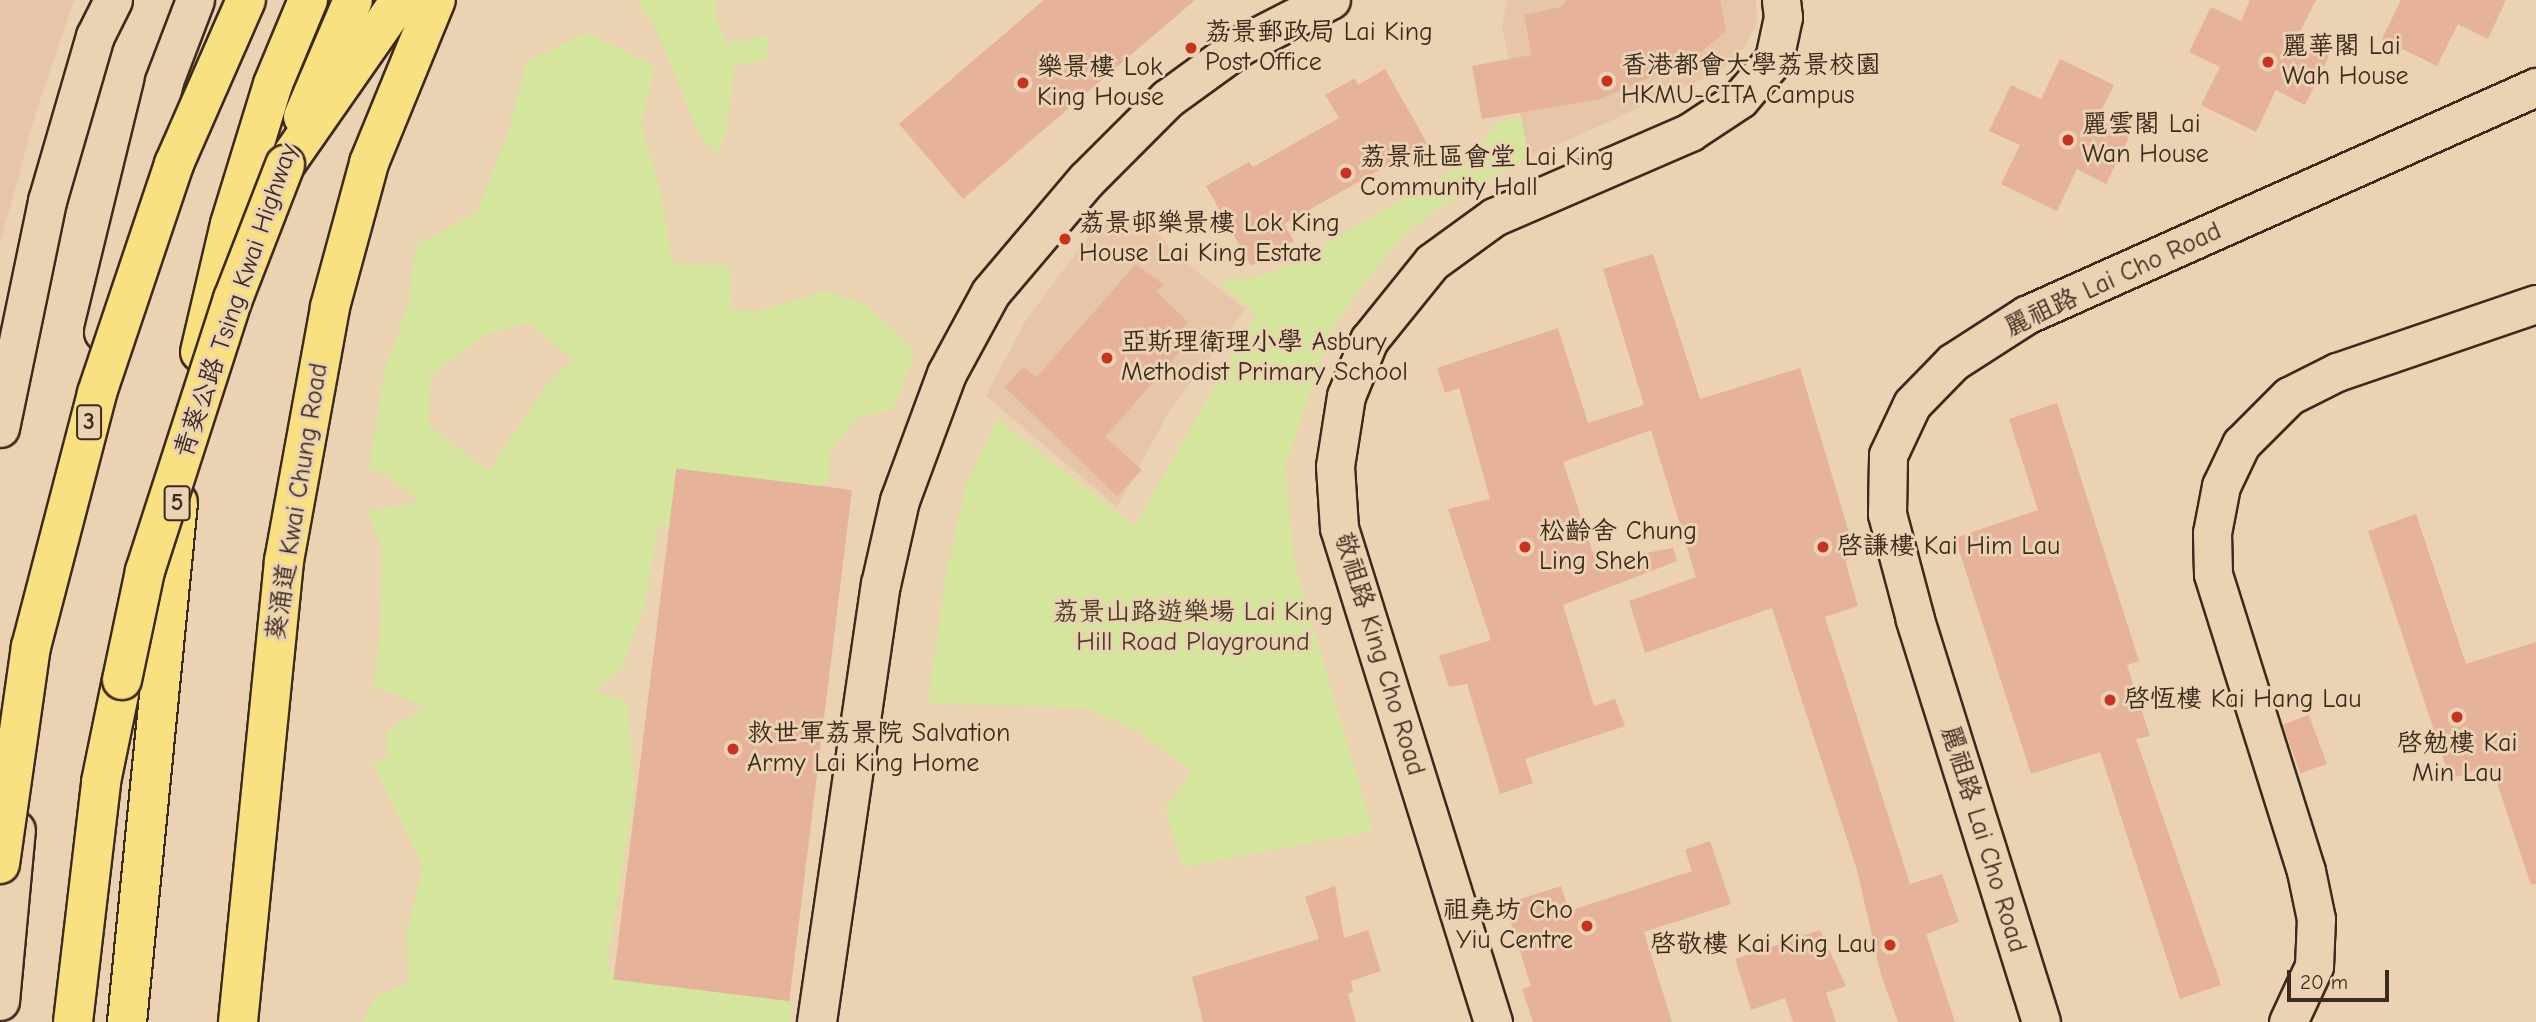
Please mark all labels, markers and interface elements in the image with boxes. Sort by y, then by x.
place label: 荔景郵政局 Lai King Post Office [1205,17,1433,78]
place label: 麗華閣 Lai Wah House [2282,31,2408,92]
marker: 荔景郵政局 Lai King Post Office [1183,40,1199,56]
place label: 香港都會大學荔景校園 HKMU-CITA Campus [1621,50,1881,112]
place label: 樂景樓 Lok King House [1037,52,1164,114]
marker: 麗華閣 Lai Wah House [2260,54,2276,70]
marker: 香港都會大學荔景校園 HKMU-CITA Campus [1599,73,1615,89]
marker: 樂景樓 Lok King House [1015,75,1031,91]
place label: 麗雲閣 Lai Wan House [2082,109,2209,170]
marker: 麗雲閣 Lai Wan House [2060,132,2076,148]
street label: 青葵公路 Tsing Kwai Highway [169,140,305,462]
place label: 荔景社區會堂 Lai King Community Hall [1360,142,1614,204]
marker: 荔景社區會堂 Lai King Community Hall [1338,165,1354,181]
place label: 荔景邨樂景樓 Lok King House Lai King Estate [1079,208,1340,270]
street label: 麗祖路 Lai Cho Road [2000,216,2226,344]
marker: 荔景邨樂景樓 Lok King House Lai King Estate [1057,231,1073,247]
place label: 亞斯理衛理小學 Asbury Methodist Primary School [1121,327,1408,388]
marker: 亞斯理衛理小學 Asbury Methodist Primary School [1099,350,1115,366]
street label: 葵涌道 Kwai Chung Road [261,361,335,643]
road number: 3 [75,402,103,442]
road number: 5 [163,482,191,524]
place label: 松齡舍 Chung Ling Sheh [1539,516,1697,578]
street label: 敬祖路 King Cho Road [1327,529,1431,779]
place label: 啓謙樓 Kai Him Lau [1837,531,2060,563]
marker: 松齡舍 Chung Ling Sheh [1517,539,1533,555]
marker: 啓謙樓 Kai Him Lau [1815,539,1831,555]
park label: 荔景山路遊樂場 Lai King Hill Road Playground [1053,597,1333,658]
place label: 啓恆樓 Kai Hang Lau [2124,684,2362,716]
marker: 啓恆樓 Kai Hang Lau [2102,692,2118,708]
marker: 啓勉樓 Kai Min Lau [2449,709,2465,725]
place label: 救世軍荔景院 Salvation Army Lai King Home [747,718,1010,780]
street label: 麗祖路 Lai Cho Road [1934,722,2032,956]
place label: 啓勉樓 Kai Min Lau [2397,728,2517,790]
marker: 救世軍荔景院 Salvation Army Lai King Home [725,741,741,757]
place label: 祖堯坊 Cho Yiu Centre [1443,895,1573,956]
marker: 祖堯坊 Cho Yiu Centre [1579,918,1595,934]
place label: 啓敬樓 Kai King Lau [1650,929,1876,961]
marker: 啓敬樓 Kai King Lau [1882,937,1898,953]
scale bar [2291,956,2392,1000]
text: 20 m [2300,970,2348,994]

